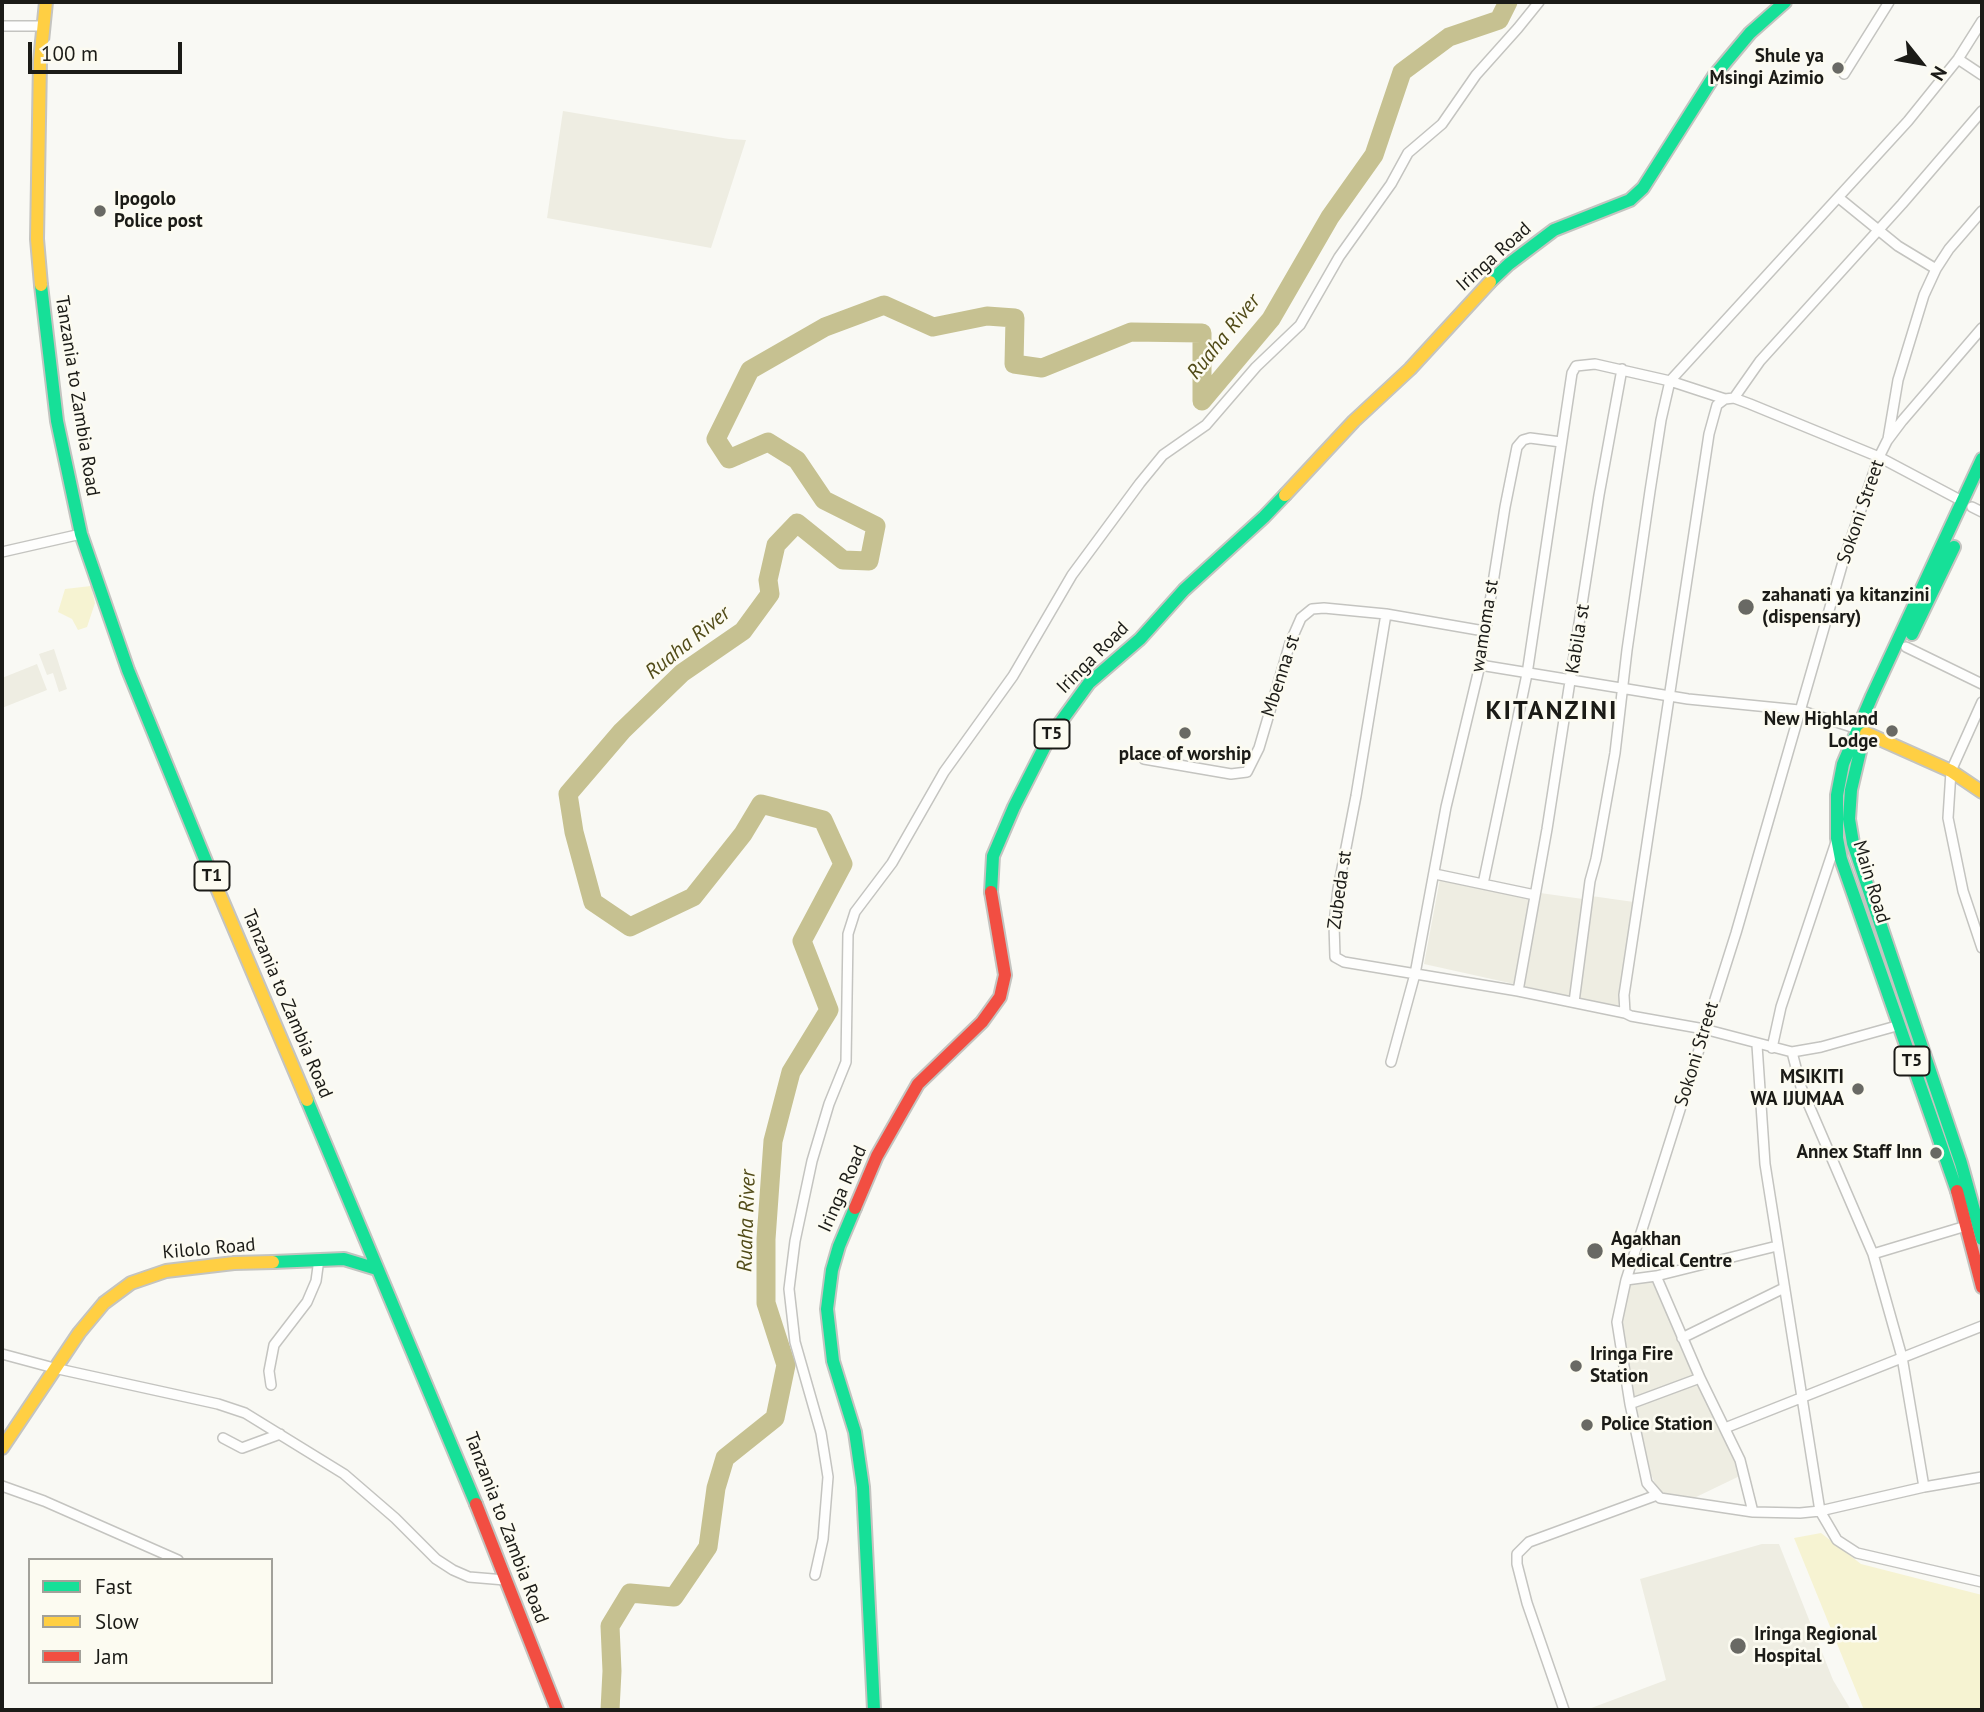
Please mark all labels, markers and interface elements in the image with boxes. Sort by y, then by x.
scale bar [32,28,186,72]
north arrow [1886,28,1956,98]
text: 100 m [41,40,98,67]
place label: Shule ya Msingi Azimio [1710,46,1824,90]
marker: Shule ya Msingi Azimio [1830,60,1846,76]
text: N [1926,62,1953,85]
place label: Ipogolo Police post [114,189,203,233]
marker: Ipogolo Police post [92,203,108,219]
street label: Iringa Road [1452,218,1536,296]
water label: Ruaha River [1182,289,1266,385]
street label: Tanzania to Zambia Road [50,294,104,498]
street label: Sokoni Street [1833,457,1889,567]
street label: wamoma st [1466,578,1504,674]
place label: zahanati ya kitanzini (dispensary) [1762,585,1930,629]
marker: zahanati ya kitanzini (dispensary) [1736,597,1756,617]
water label: Ruaha River [640,601,736,685]
street label: Kabila st [1561,602,1595,676]
street label: Iringa Road [1052,617,1134,699]
street label: Mbenna st [1257,632,1305,720]
district label: KITANZINI [1487,696,1617,728]
place label: New Highland Lodge [1764,709,1878,753]
road number: T5 [1034,720,1070,748]
marker: New Highland Lodge [1884,723,1900,739]
marker: place of worship [1177,725,1193,741]
place label: place of worship [1119,744,1251,766]
street label: Main Road [1848,838,1894,926]
street label: Zubeda st [1323,849,1357,931]
road number: T1 [194,862,230,890]
street label: Tanzania to Zambia Road [237,906,337,1102]
street label: Sokoni Street [1670,999,1724,1109]
road number: T5 [1895,1046,1930,1076]
place label: MSIKITI WA IJUMAA [1751,1067,1844,1111]
marker: MSIKITI WA IJUMAA [1850,1081,1866,1097]
street label: Iringa Road [814,1142,872,1236]
place label: Annex Staff Inn [1797,1142,1922,1164]
marker: Annex Staff Inn [1928,1145,1944,1161]
water label: Ruaha River [733,1170,761,1272]
place label: Agakhan Medical Centre [1611,1229,1732,1273]
street label: Kilolo Road [161,1234,257,1264]
marker: Agakhan Medical Centre [1585,1241,1605,1261]
place label: Iringa Fire Station [1590,1344,1673,1388]
marker: Iringa Fire Station [1568,1358,1584,1374]
place label: Police Station [1601,1414,1713,1436]
marker: Police Station [1579,1417,1595,1433]
street label: Tanzania to Zambia Road [459,1429,553,1627]
legend [28,1558,273,1684]
text: Fast [95,1573,132,1600]
text: Slow [95,1608,139,1635]
place label: Iringa Regional Hospital [1754,1624,1877,1668]
marker: Iringa Regional Hospital [1728,1636,1748,1656]
text: Jam [95,1643,129,1670]

